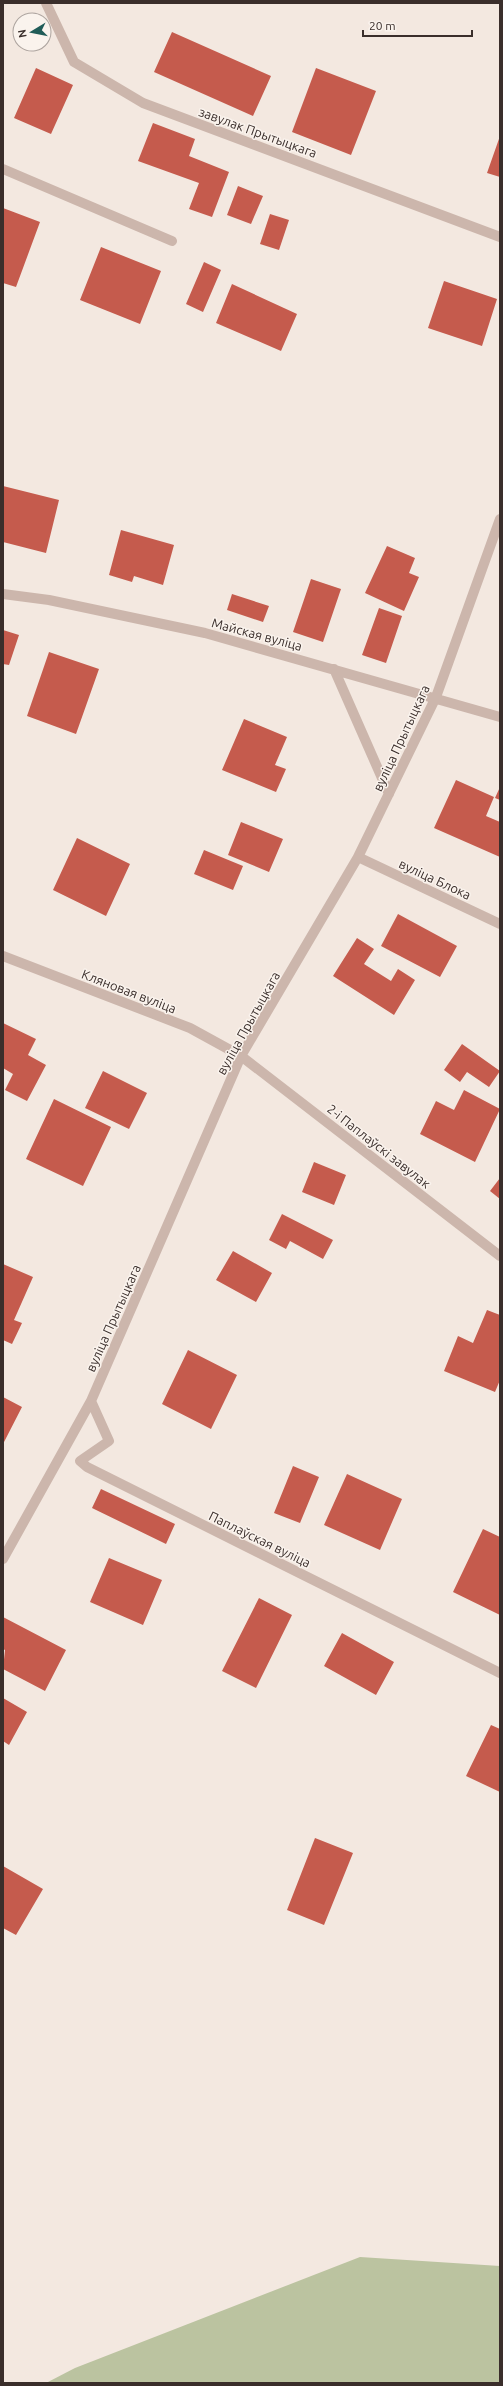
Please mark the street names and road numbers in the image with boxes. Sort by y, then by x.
street label: завулак Прытыцкага [197,104,319,160]
street label: Майская вуліца [210,615,304,653]
street label: вуліца Прытыцкага [370,683,432,793]
street label: вуліца Блока [397,856,473,902]
street label: Кляновая вуліца [80,967,178,1015]
street label: вуліца Прытыцкага [214,969,282,1077]
street label: 2-і Паплаўскі завулак [325,1101,434,1191]
street label: вуліца Прытыцкага [83,1262,143,1374]
street label: Паплаўская вуліца [207,1508,313,1570]

